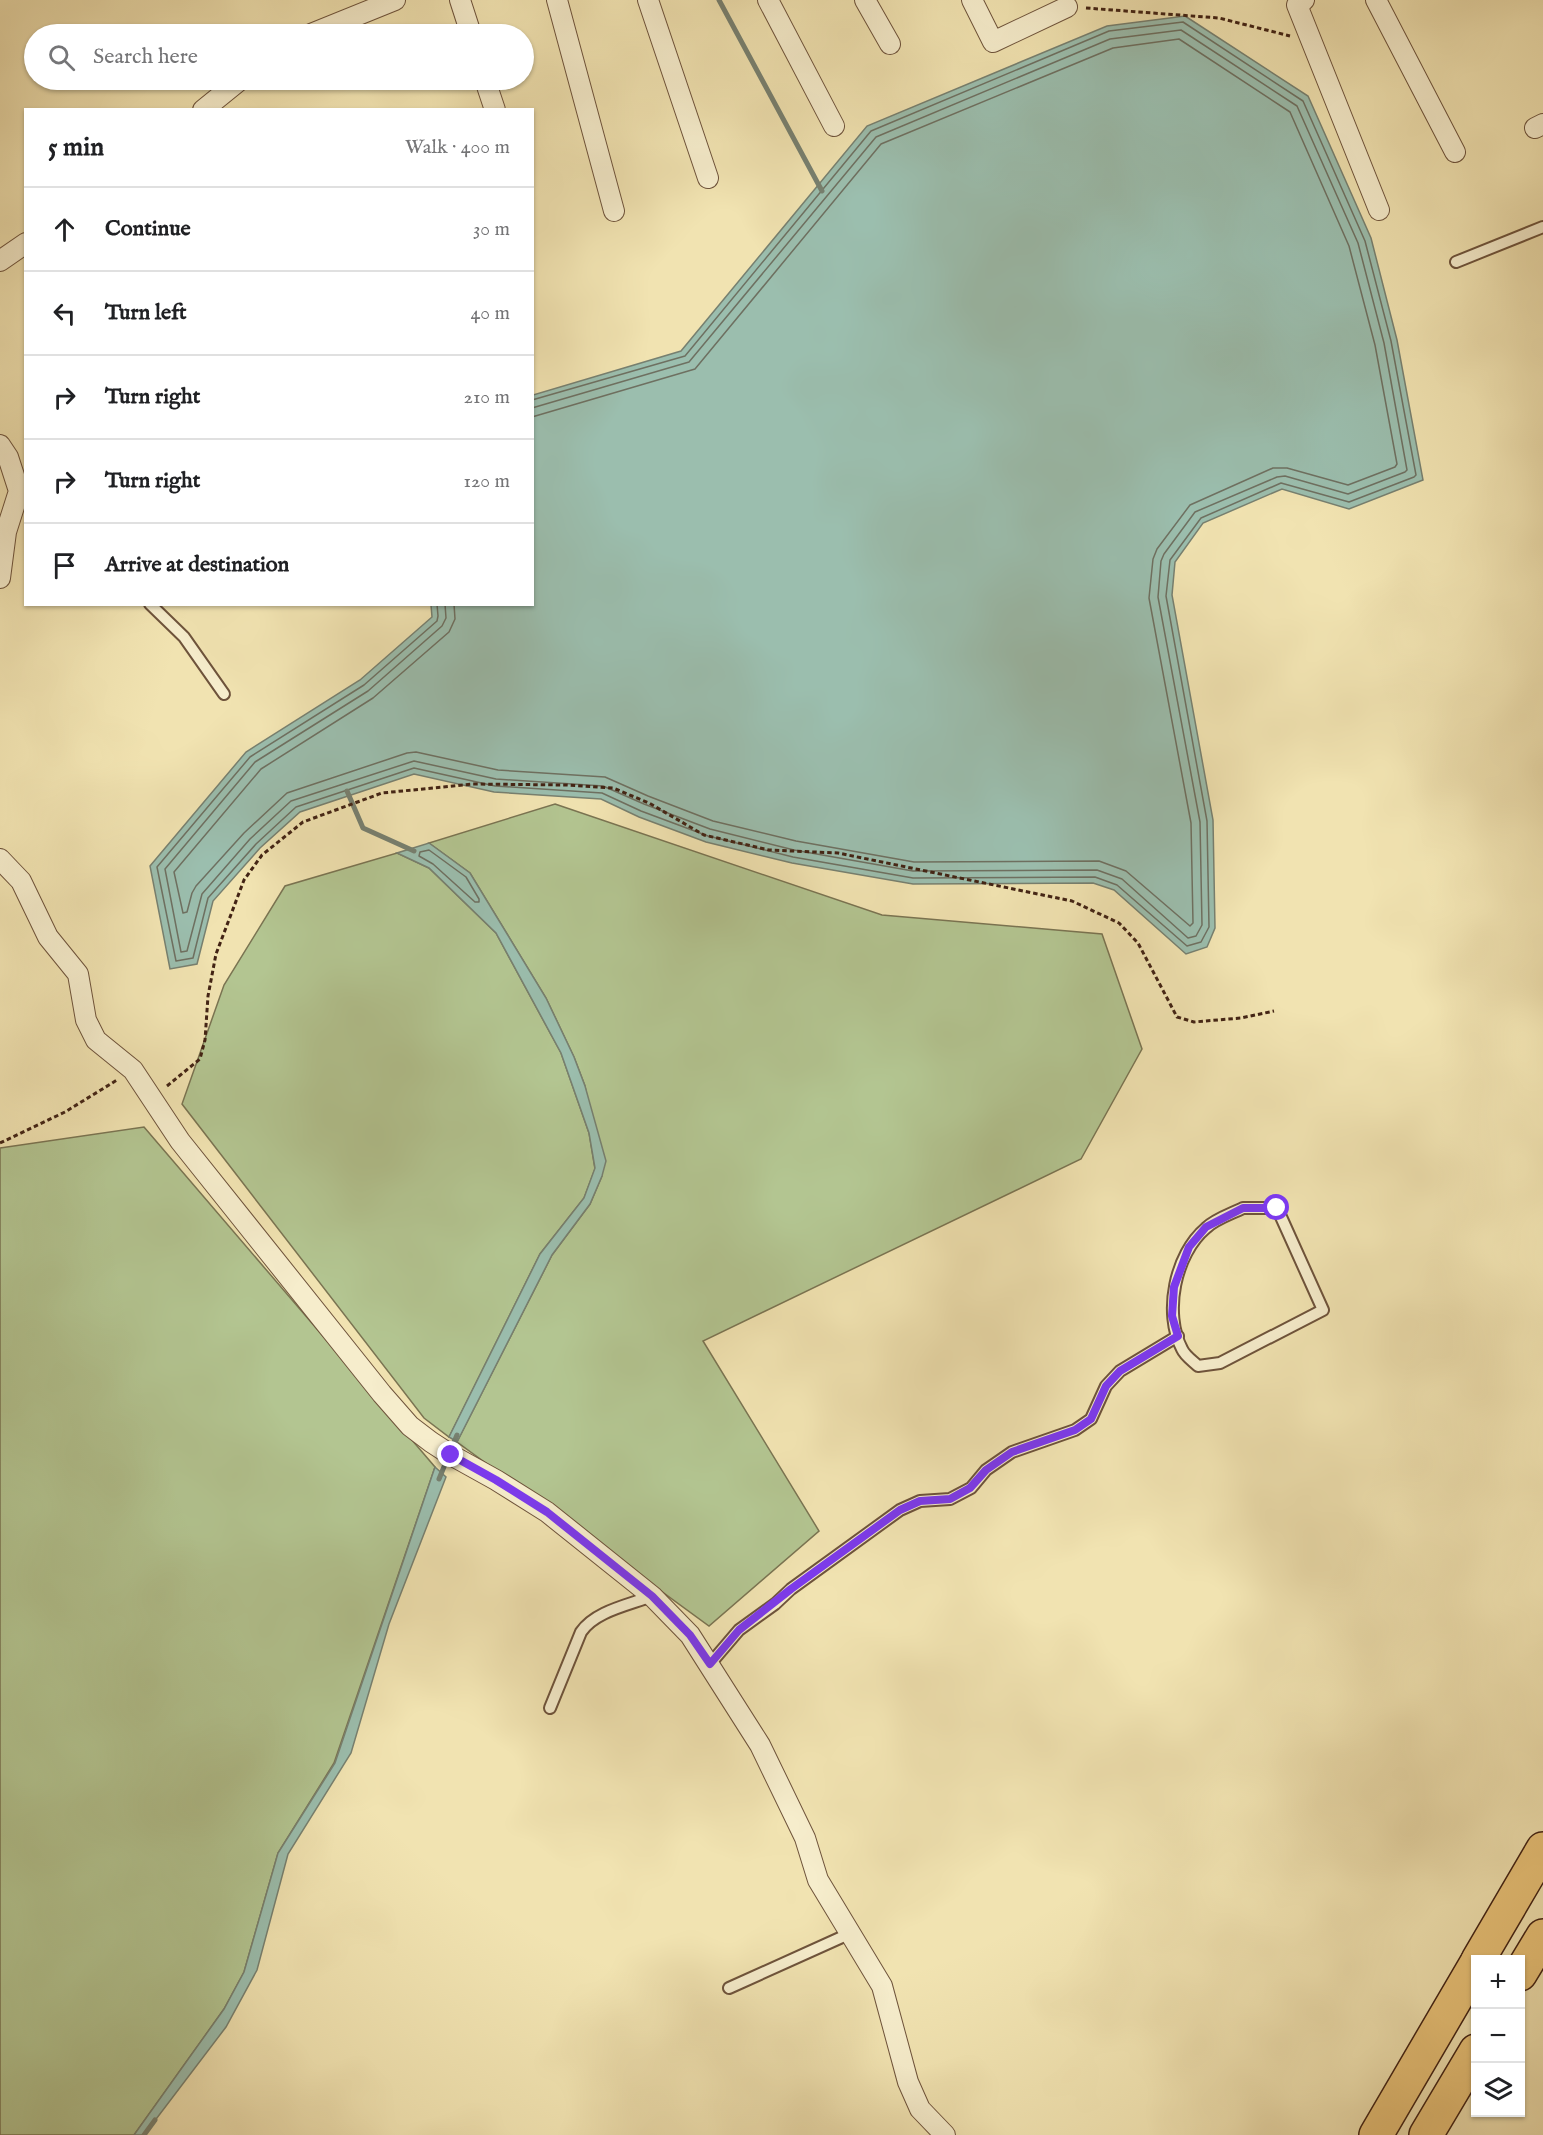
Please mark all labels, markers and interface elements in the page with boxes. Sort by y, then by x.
search box [24,24,534,90]
icon: search [45,41,78,74]
text: Search here [93,43,198,71]
text: 5 min [48,131,104,164]
text: Walk · 400 m [405,135,510,160]
icon: ahead [48,213,81,246]
text: Continue [105,215,191,243]
text: 30 m [473,217,510,242]
icon: left [48,297,81,330]
text: Turn left [105,299,187,327]
text: 40 m [471,301,510,326]
icon: right [48,381,81,414]
text: Turn right [105,383,200,411]
text: 210 m [464,385,510,410]
icon: right [48,465,81,498]
text: Turn right [105,467,200,495]
text: 120 m [464,469,510,494]
icon: arrive [48,549,81,582]
text: Arrive at destination [105,551,289,579]
route start [1263,1194,1289,1220]
route end [437,1441,463,1467]
map controls [1471,1955,1525,2117]
button: + [1471,1955,1525,2009]
button: − [1471,2009,1525,2063]
button: layers [1471,2063,1525,2117]

